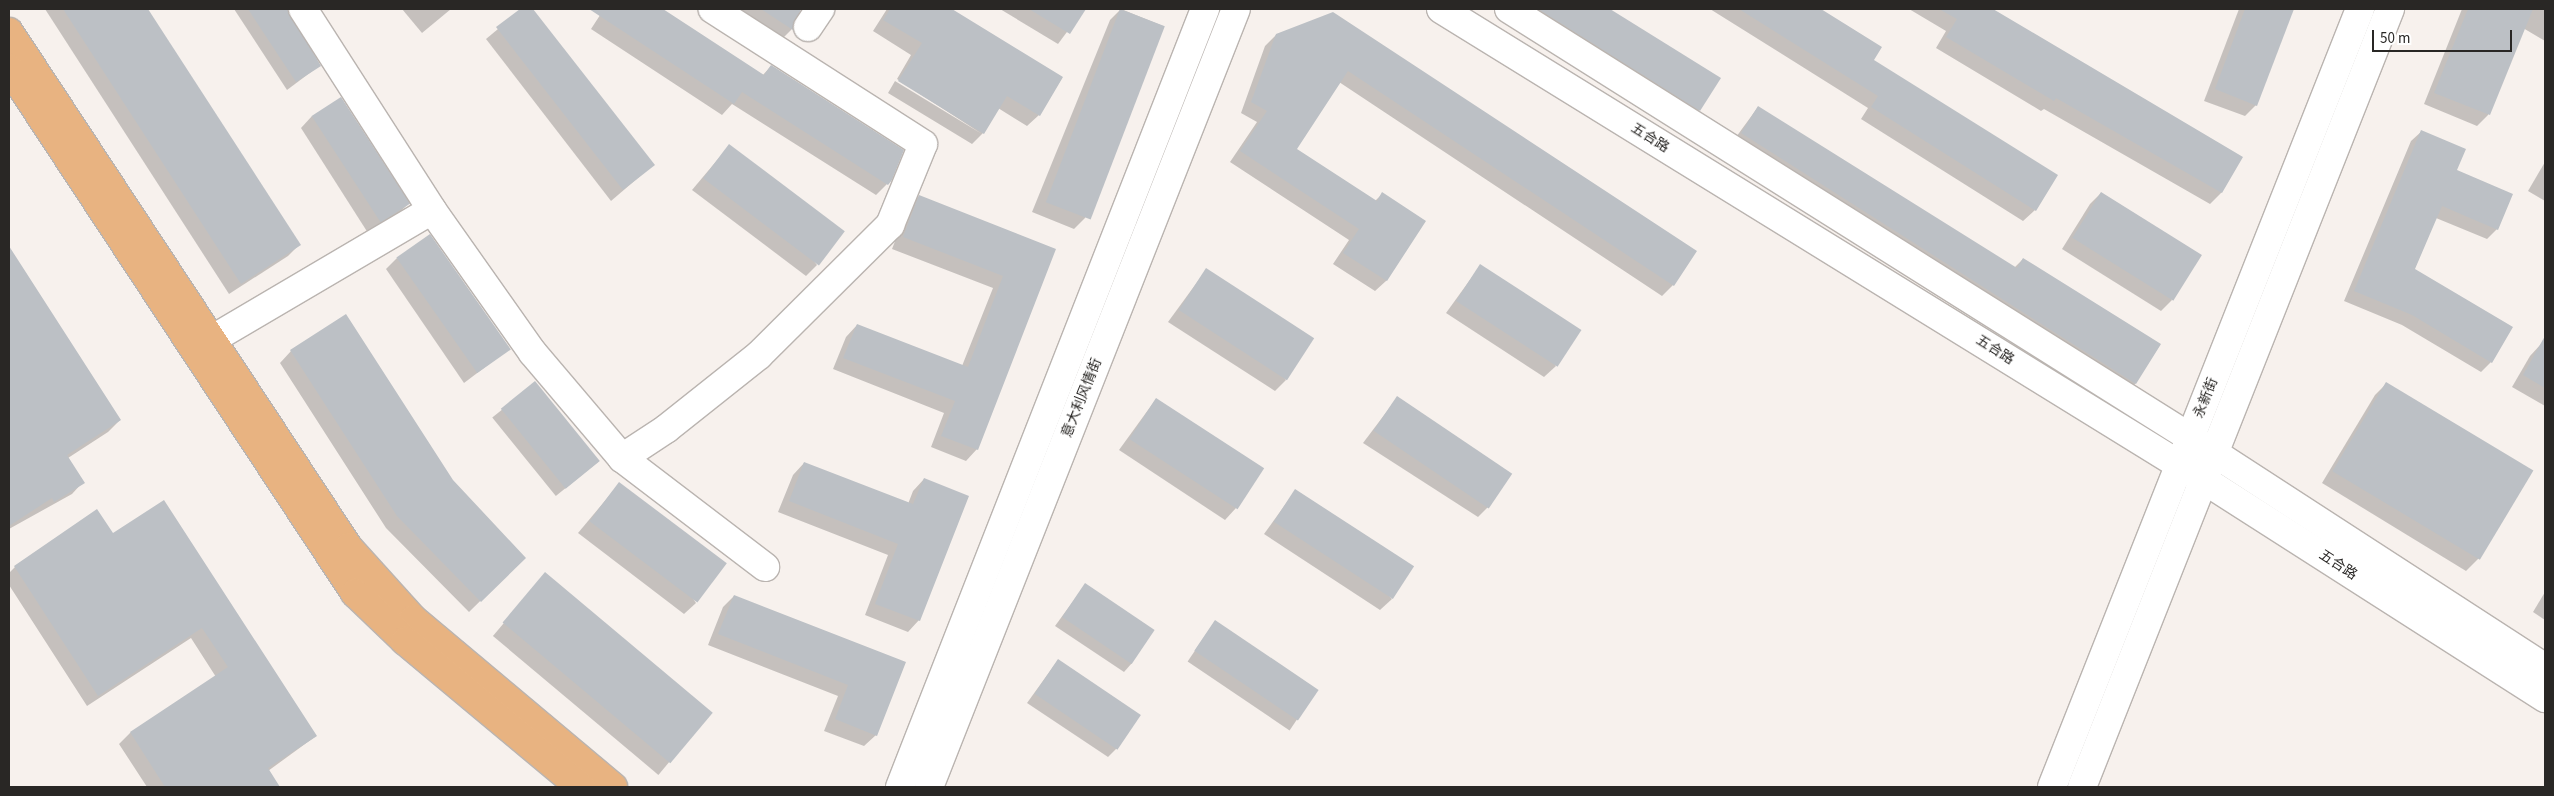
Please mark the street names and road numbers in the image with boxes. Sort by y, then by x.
street label: 五合路 [1628,120,1672,156]
street label: 五合路 [1973,332,2017,368]
street label: 意大利风情街 [1058,356,1106,440]
street label: 永新街 [2190,375,2222,421]
street label: 五合路 [2316,547,2360,583]

